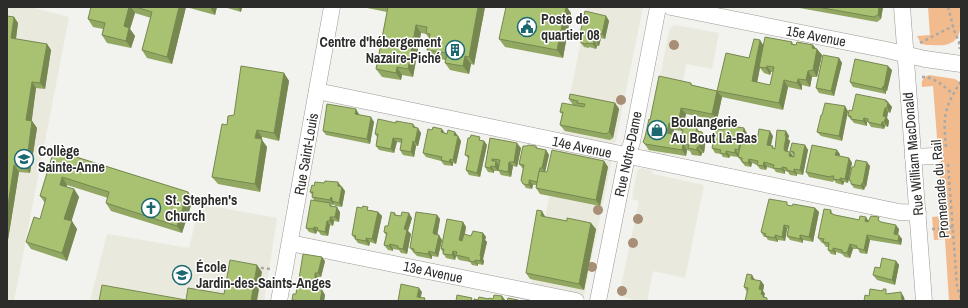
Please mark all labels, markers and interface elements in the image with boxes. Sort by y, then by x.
place label: Poste de quartier 08 [541,10,600,44]
public building icon: Poste de quartier 08 [516,16,538,38]
street label: 15e Avenue [785,21,847,51]
place label: Centre d'hébergement Nazaire-Piché [320,33,441,67]
building icon: Centre d'hébergement Nazaire-Piché [444,39,466,61]
street label: Rue William MacDonald [899,92,927,216]
street label: Rue Notre-Dame [610,110,646,198]
street label: Rue Saint-Louis [290,111,322,196]
place label: Boulangerie Au Bout Là-Bas [671,113,757,147]
shop icon: Boulangerie Au Bout Là-Bas [646,119,668,141]
street label: 14e Avenue [551,132,613,162]
street label: Promenade du Rail [927,139,953,239]
place label: Collège Sainte-Anne [38,142,105,176]
school or university icon: Collège Sainte-Anne [13,148,35,170]
place label: St. Stephen's Church [165,191,237,225]
church icon: St. Stephen's Church [140,197,162,219]
street label: 13e Avenue [402,257,464,287]
place label: École Jardin-des-Saints-Anges [196,258,331,292]
school or university icon: École Jardin-des-Saints-Anges [171,264,193,286]

